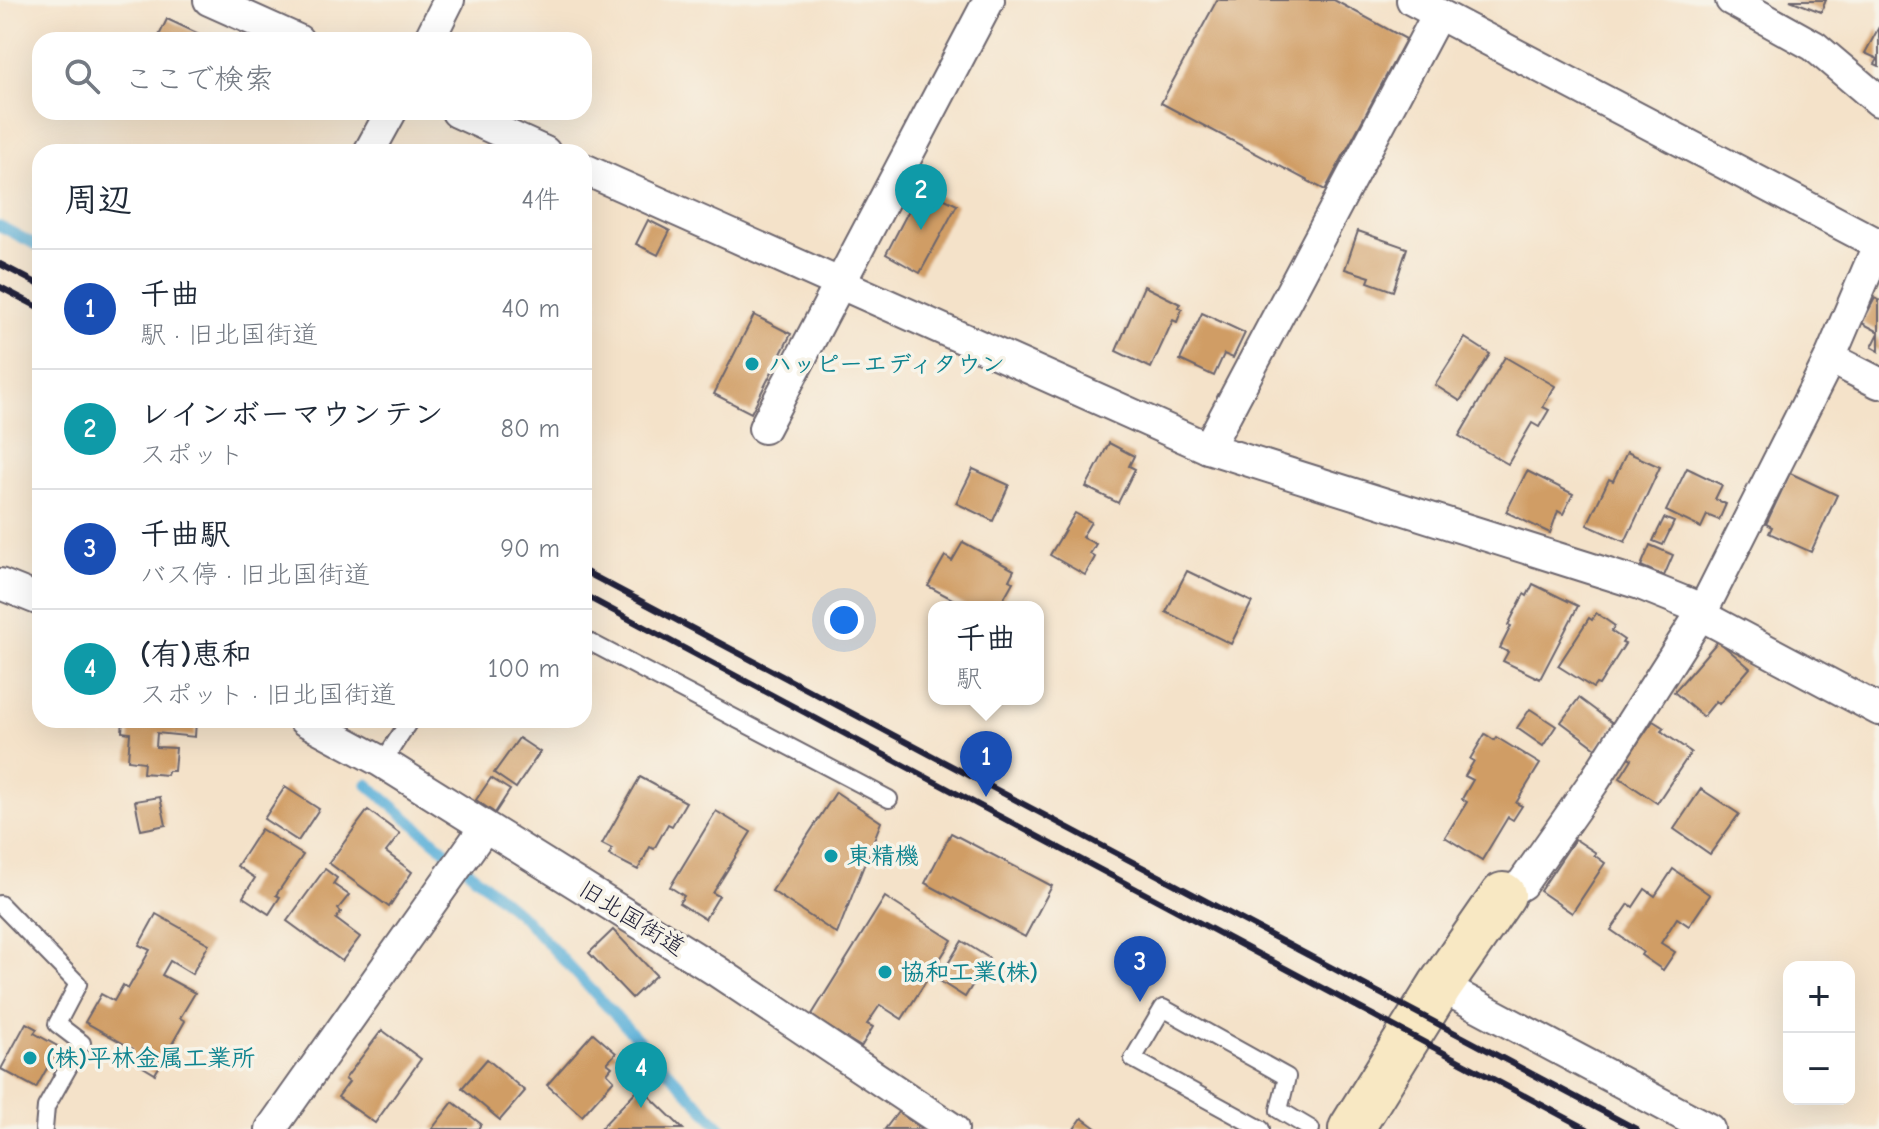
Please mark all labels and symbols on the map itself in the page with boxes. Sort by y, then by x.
pin: 2 [895,164,947,230]
place label: ハッピーエディタウン [768,350,1005,378]
marker: ハッピーエディタウン [743,355,761,373]
your location [824,600,864,640]
pin: 1 [960,731,1012,797]
place label: 東精機 [847,842,919,870]
marker: 東精機 [822,847,840,865]
street label: 旧北国街道 [574,874,690,962]
pin: 3 [1114,936,1166,1002]
place label: 協和工業(株) [901,958,1038,986]
marker: 協和工業(株) [876,963,894,981]
pin: 4 [615,1042,667,1108]
place label: (株)平林金属工業所 [46,1044,255,1072]
marker: (株)平林金属工業所 [21,1049,39,1067]

